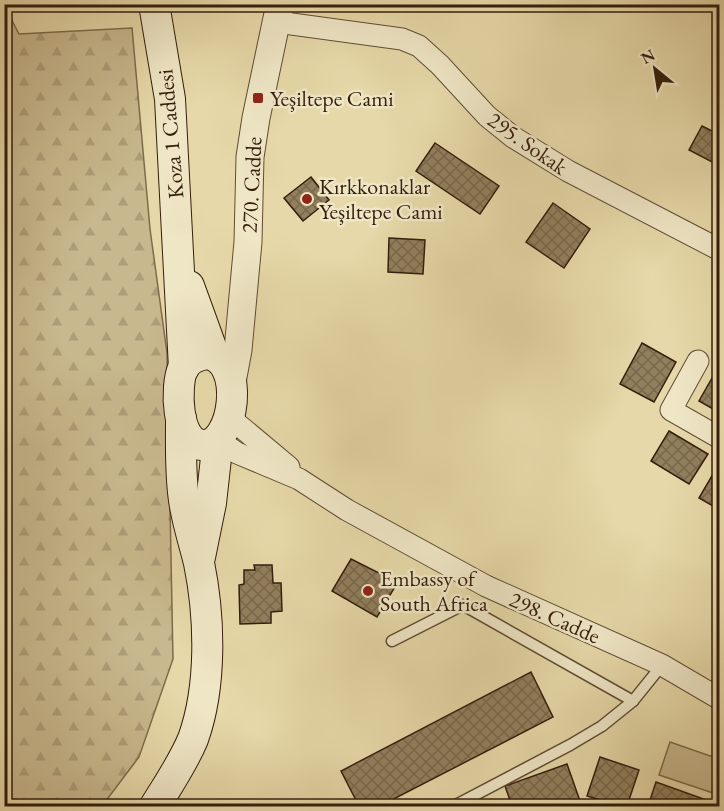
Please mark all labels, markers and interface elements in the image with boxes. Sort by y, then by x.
north arrow [625,39,685,99]
text: N [637,44,659,69]
street label: Koza 1 Caddesi [150,68,191,200]
place label: Yeşiltepe Cami [270,84,394,113]
marker: Yeşiltepe Cami [251,91,265,105]
street label: 295. Sokak [482,105,574,182]
street label: 270. Cadde [234,136,269,234]
place label: Kırkkonaklar Yeşiltepe Cami [319,172,443,226]
marker: Kırkkonaklar Yeşiltepe Cami [300,192,314,206]
place label: Embassy of South Africa [380,564,488,618]
marker: Embassy of South Africa [361,584,375,598]
street label: 298. Cadde [505,585,605,650]

